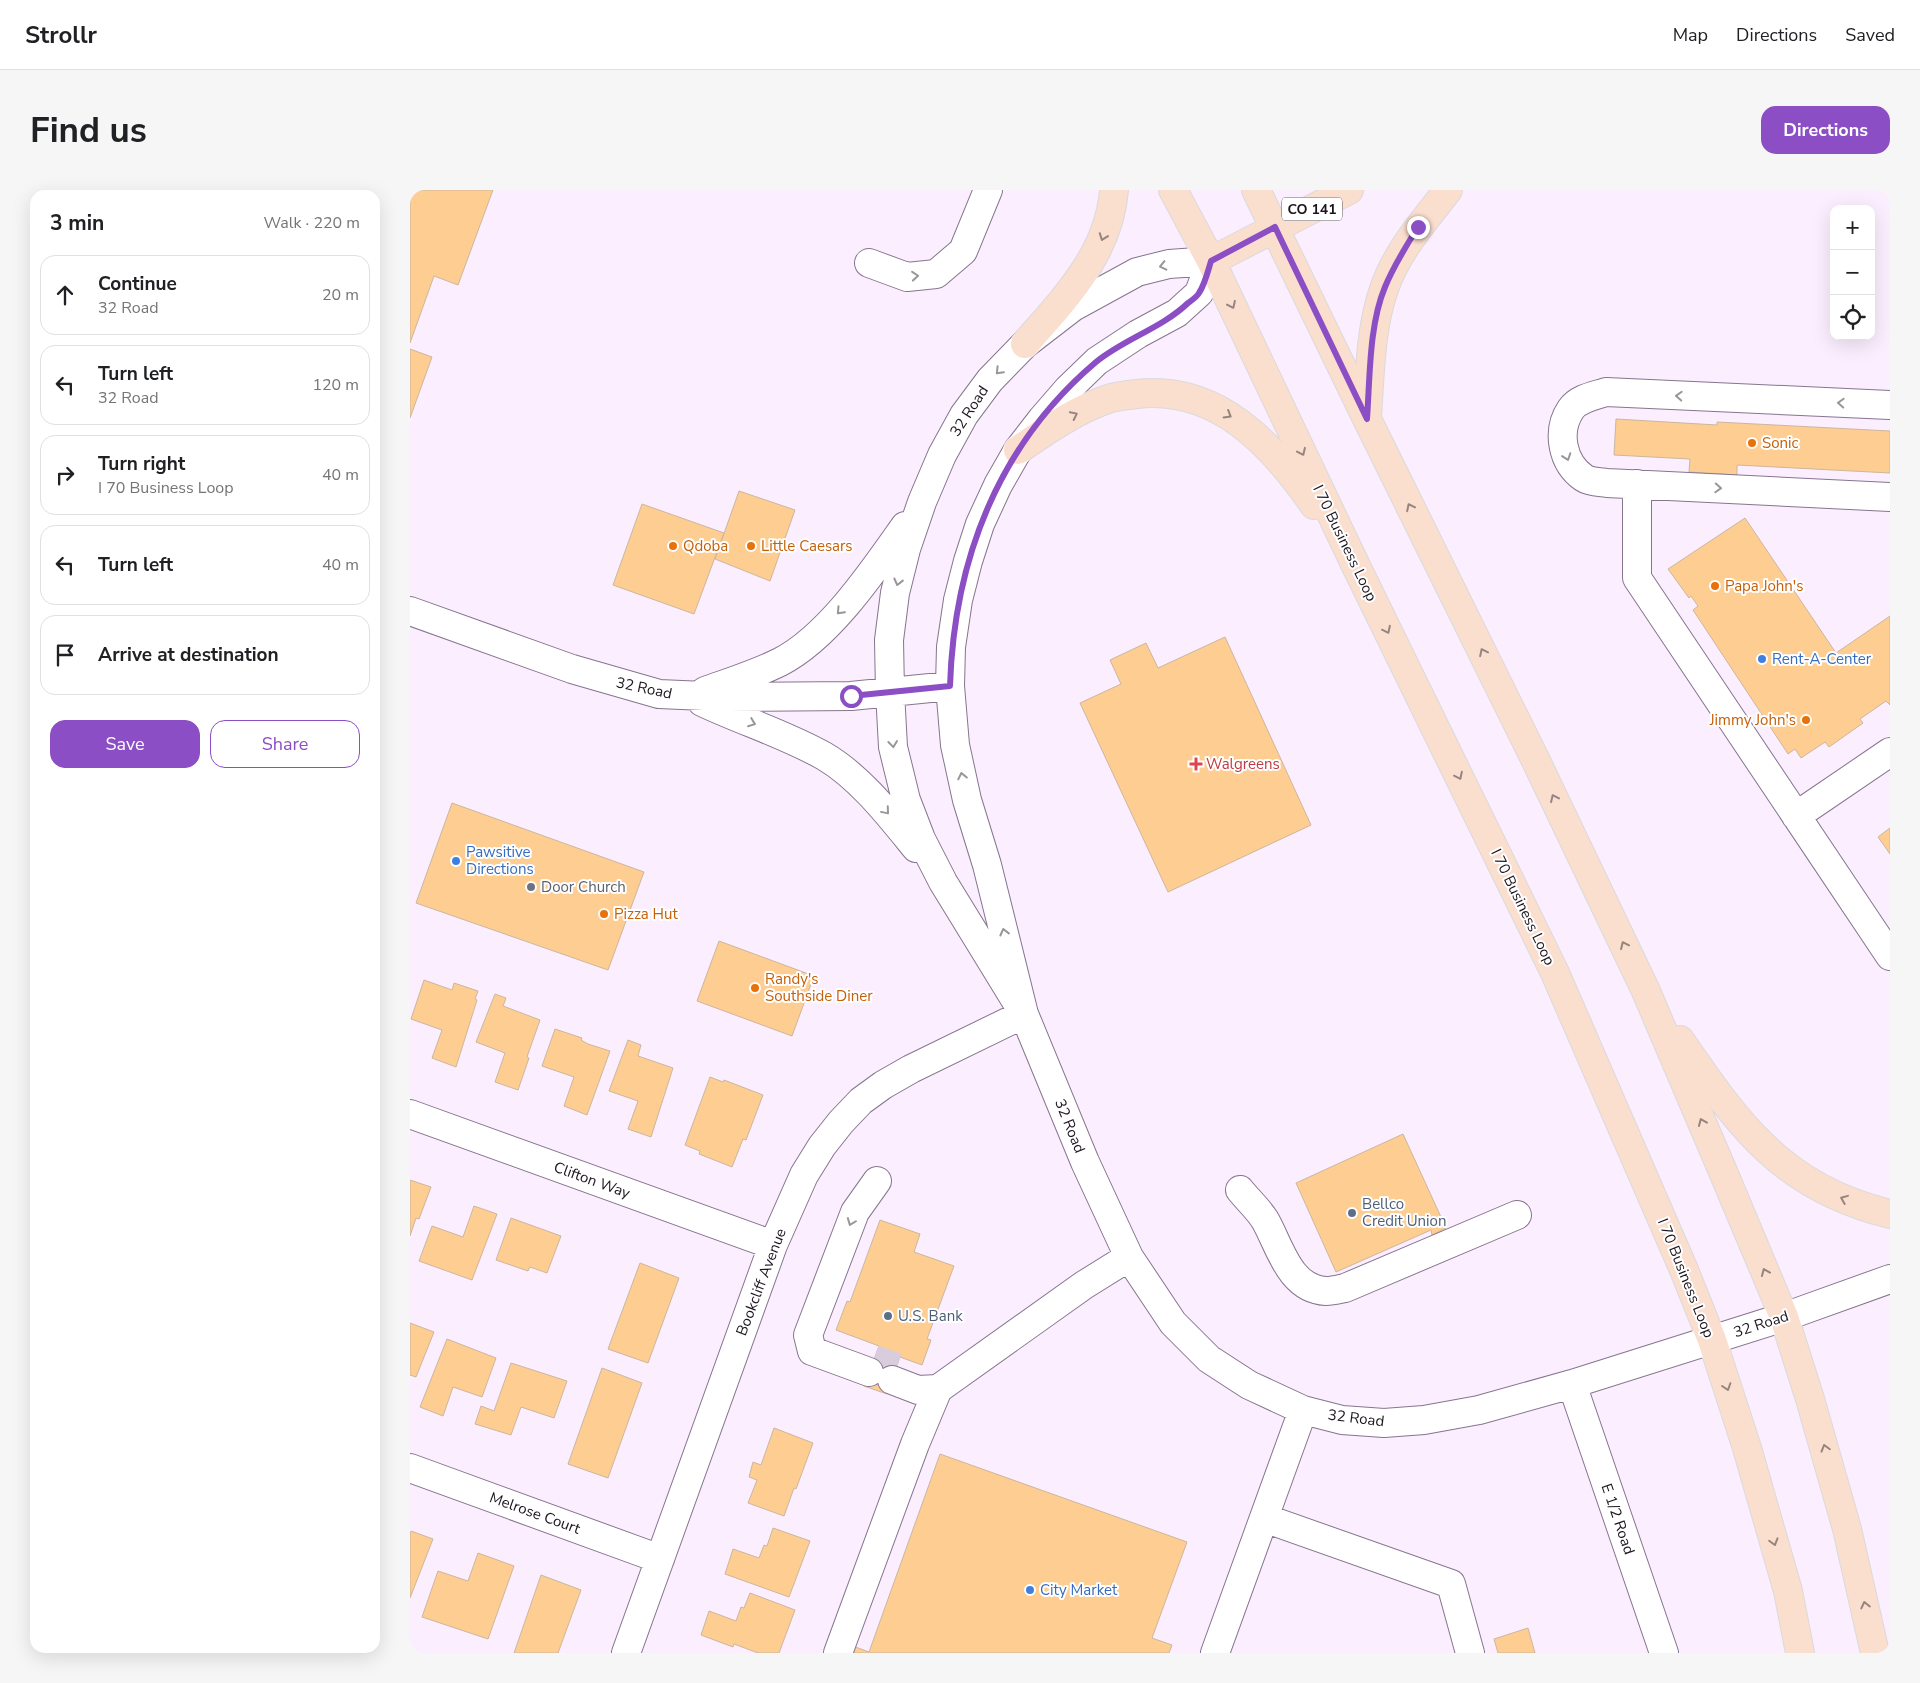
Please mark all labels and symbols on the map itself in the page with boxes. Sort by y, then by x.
road number: CO 141 [1282,198,1342,220]
route end [1407,216,1430,239]
one-way arrow [1099,232,1109,241]
one-way arrow [1158,260,1167,271]
one-way arrow [911,271,919,282]
one-way arrow [1226,300,1236,309]
one-way arrow [996,365,1005,374]
street label: 32 Road [945,382,993,440]
one-way arrow [1675,390,1683,401]
one-way arrow [1837,397,1845,408]
one-way arrow [1223,409,1232,419]
one-way arrow [1069,411,1078,421]
place label: Sonic [1762,433,1799,453]
marker: Sonic [1746,437,1758,449]
one-way arrow [1295,447,1306,456]
one-way arrow [1561,452,1571,460]
street label: I 70 Business Loop [1308,482,1382,605]
one-way arrow [1714,483,1722,494]
one-way arrow [1406,503,1417,512]
place label: Qdoba [683,536,728,556]
place label: Little Caesars [761,536,853,556]
marker: Qdoba [667,540,679,552]
marker: Little Caesars [745,540,757,552]
place label: Papa John's [1725,576,1803,596]
one-way arrow [893,578,904,587]
marker: Papa John's [1709,580,1721,592]
one-way arrow [837,605,846,614]
one-way arrow [1381,625,1391,634]
one-way arrow [1479,649,1489,658]
place label: Rent-A-Center [1772,649,1872,669]
marker: Rent-A-Center [1756,653,1768,665]
street label: 32 Road [614,672,674,704]
route start [840,685,863,708]
place label: Jimmy John's [1709,710,1796,730]
marker: Jimmy John's [1800,714,1812,726]
one-way arrow [747,717,756,727]
one-way arrow [887,740,898,748]
place label: Walgreens [1206,754,1280,774]
marker: Walgreens [1190,758,1202,770]
one-way arrow [957,771,968,780]
one-way arrow [1453,771,1463,780]
one-way arrow [1550,794,1560,803]
one-way arrow [880,805,889,814]
place label: Pawsitive Directions [466,842,534,879]
street label: I 70 Business Loop [1486,846,1560,969]
marker: Pawsitive Directions [450,855,462,867]
place label: Door Church [541,877,626,897]
marker: Door Church [525,881,537,893]
place label: Pizza Hut [614,904,678,924]
marker: Pizza Hut [598,908,610,920]
one-way arrow [999,928,1010,937]
one-way arrow [1620,941,1630,950]
place label: Randy's Southside Diner [765,969,873,1006]
marker: Randy's Southside Diner [749,982,761,994]
street label: 32 Road [1050,1096,1090,1156]
one-way arrow [1697,1118,1708,1127]
street label: Clifton Way [551,1157,633,1203]
place label: Bellco Credit Union [1362,1194,1446,1231]
one-way arrow [1840,1195,1848,1205]
marker: Bellco Credit Union [1346,1207,1358,1219]
street label: I 70 Business Loop [1653,1215,1719,1341]
one-way arrow [847,1218,857,1226]
street label: Bookcliff Avenue [731,1225,791,1339]
one-way arrow [1761,1268,1771,1277]
place label: U.S. Bank [898,1306,963,1326]
street label: 32 Road [1731,1306,1791,1342]
marker: U.S. Bank [882,1310,894,1322]
one-way arrow [1721,1382,1731,1390]
street label: 32 Road [1327,1405,1385,1431]
one-way arrow [1820,1444,1830,1453]
street label: E 1/2 Road [1597,1481,1639,1557]
street label: Melrose Court [487,1487,584,1539]
one-way arrow [1768,1538,1778,1546]
place label: City Market [1040,1580,1118,1600]
marker: City Market [1024,1584,1036,1596]
one-way arrow [1860,1601,1870,1610]

